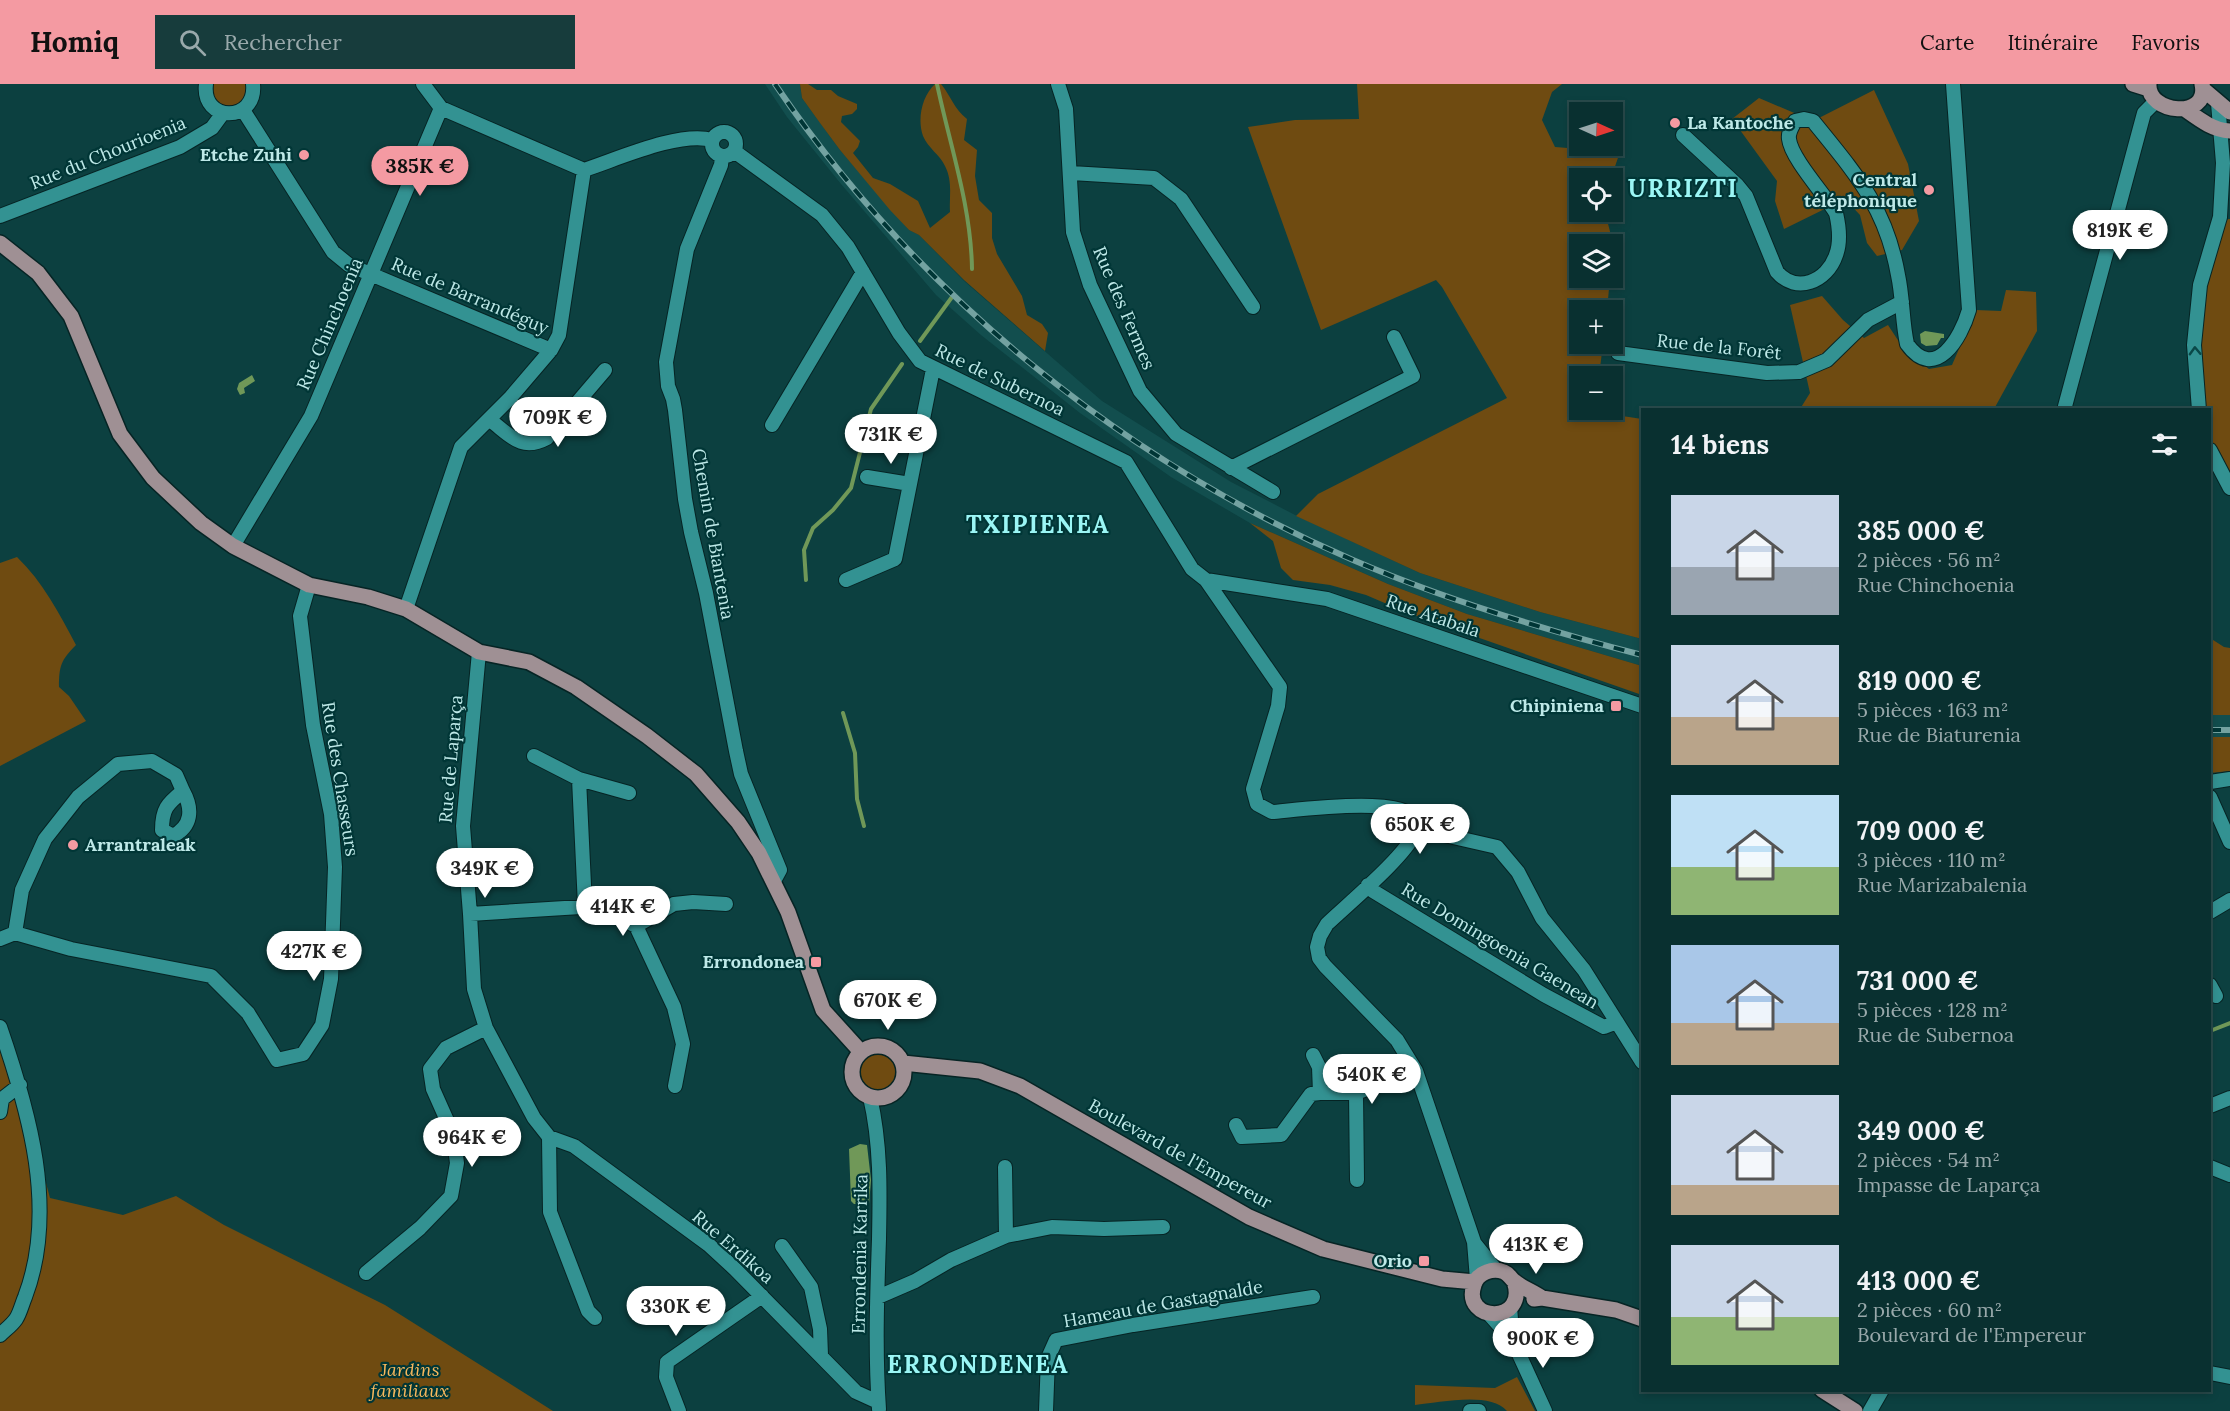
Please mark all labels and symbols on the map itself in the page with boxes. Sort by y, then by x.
north arrow [1569,102,1623,156]
street label: Rue du Chourioenia [27,111,189,194]
place label: La Kantoche [1687,111,1794,134]
marker: La Kantoche [1668,116,1682,130]
place label: Etche Zuhi [200,143,292,166]
pin: 385K € [371,146,469,197]
marker: Etche Zuhi [297,148,311,162]
place label: Central téléphonique [1804,168,1917,212]
district label: URRIZTI [1628,173,1738,204]
marker: Central téléphonique [1922,183,1936,197]
pin: 819K € [2071,210,2169,261]
street label: Rue des Fermes [1088,243,1161,373]
street label: Rue de Barrandéguy [388,252,553,339]
street label: Rue Chinchoenia [291,254,368,394]
street label: Rue de la Forêt [1656,329,1782,364]
street label: Rue de Subernoa [932,338,1069,421]
one-way arrow [2189,347,2202,356]
pin: 709K € [509,397,607,448]
pin: 731K € [842,414,940,465]
street label: Chemin de Biantenia [687,447,740,621]
district label: TXIPIENEA [966,509,1110,540]
street label: Rue Atabala [1383,589,1483,642]
street label: Rue de Laparça [433,694,468,824]
place label: Chipiniena [1510,694,1605,717]
marker: Chipiniena [1609,699,1623,713]
street label: Rue des Chasseurs [317,700,364,858]
pin: 650K € [1371,804,1469,855]
place label: Arrantraleak [85,833,196,856]
marker: Arrantraleak [66,838,80,852]
pin: 349K € [436,848,534,899]
street label: Rue Domingoenia Gaenean [1397,877,1603,1014]
pin: 414K € [574,886,672,937]
pin: 427K € [265,931,363,982]
place label: Errondonea [703,950,805,973]
marker: Errondonea [809,955,823,969]
pin: 670K € [839,980,937,1031]
pin: 540K € [1323,1054,1421,1105]
street label: Boulevard de l'Empereur [1085,1094,1276,1214]
pin: 964K € [423,1117,521,1168]
street label: Errondenia Karrika [847,1174,872,1334]
street label: Rue Erdikoa [688,1205,779,1288]
pin: 413K € [1487,1224,1585,1275]
place label: Orio [1373,1249,1412,1272]
marker: Orio [1417,1254,1431,1268]
street label: Hameau de Gastagnalde [1061,1275,1265,1332]
pin: 330K € [627,1286,725,1337]
pin: 900K € [1494,1318,1592,1369]
district label: ERRONDENEA [887,1349,1069,1380]
park label: Jardins familiaux [368,1358,449,1402]

